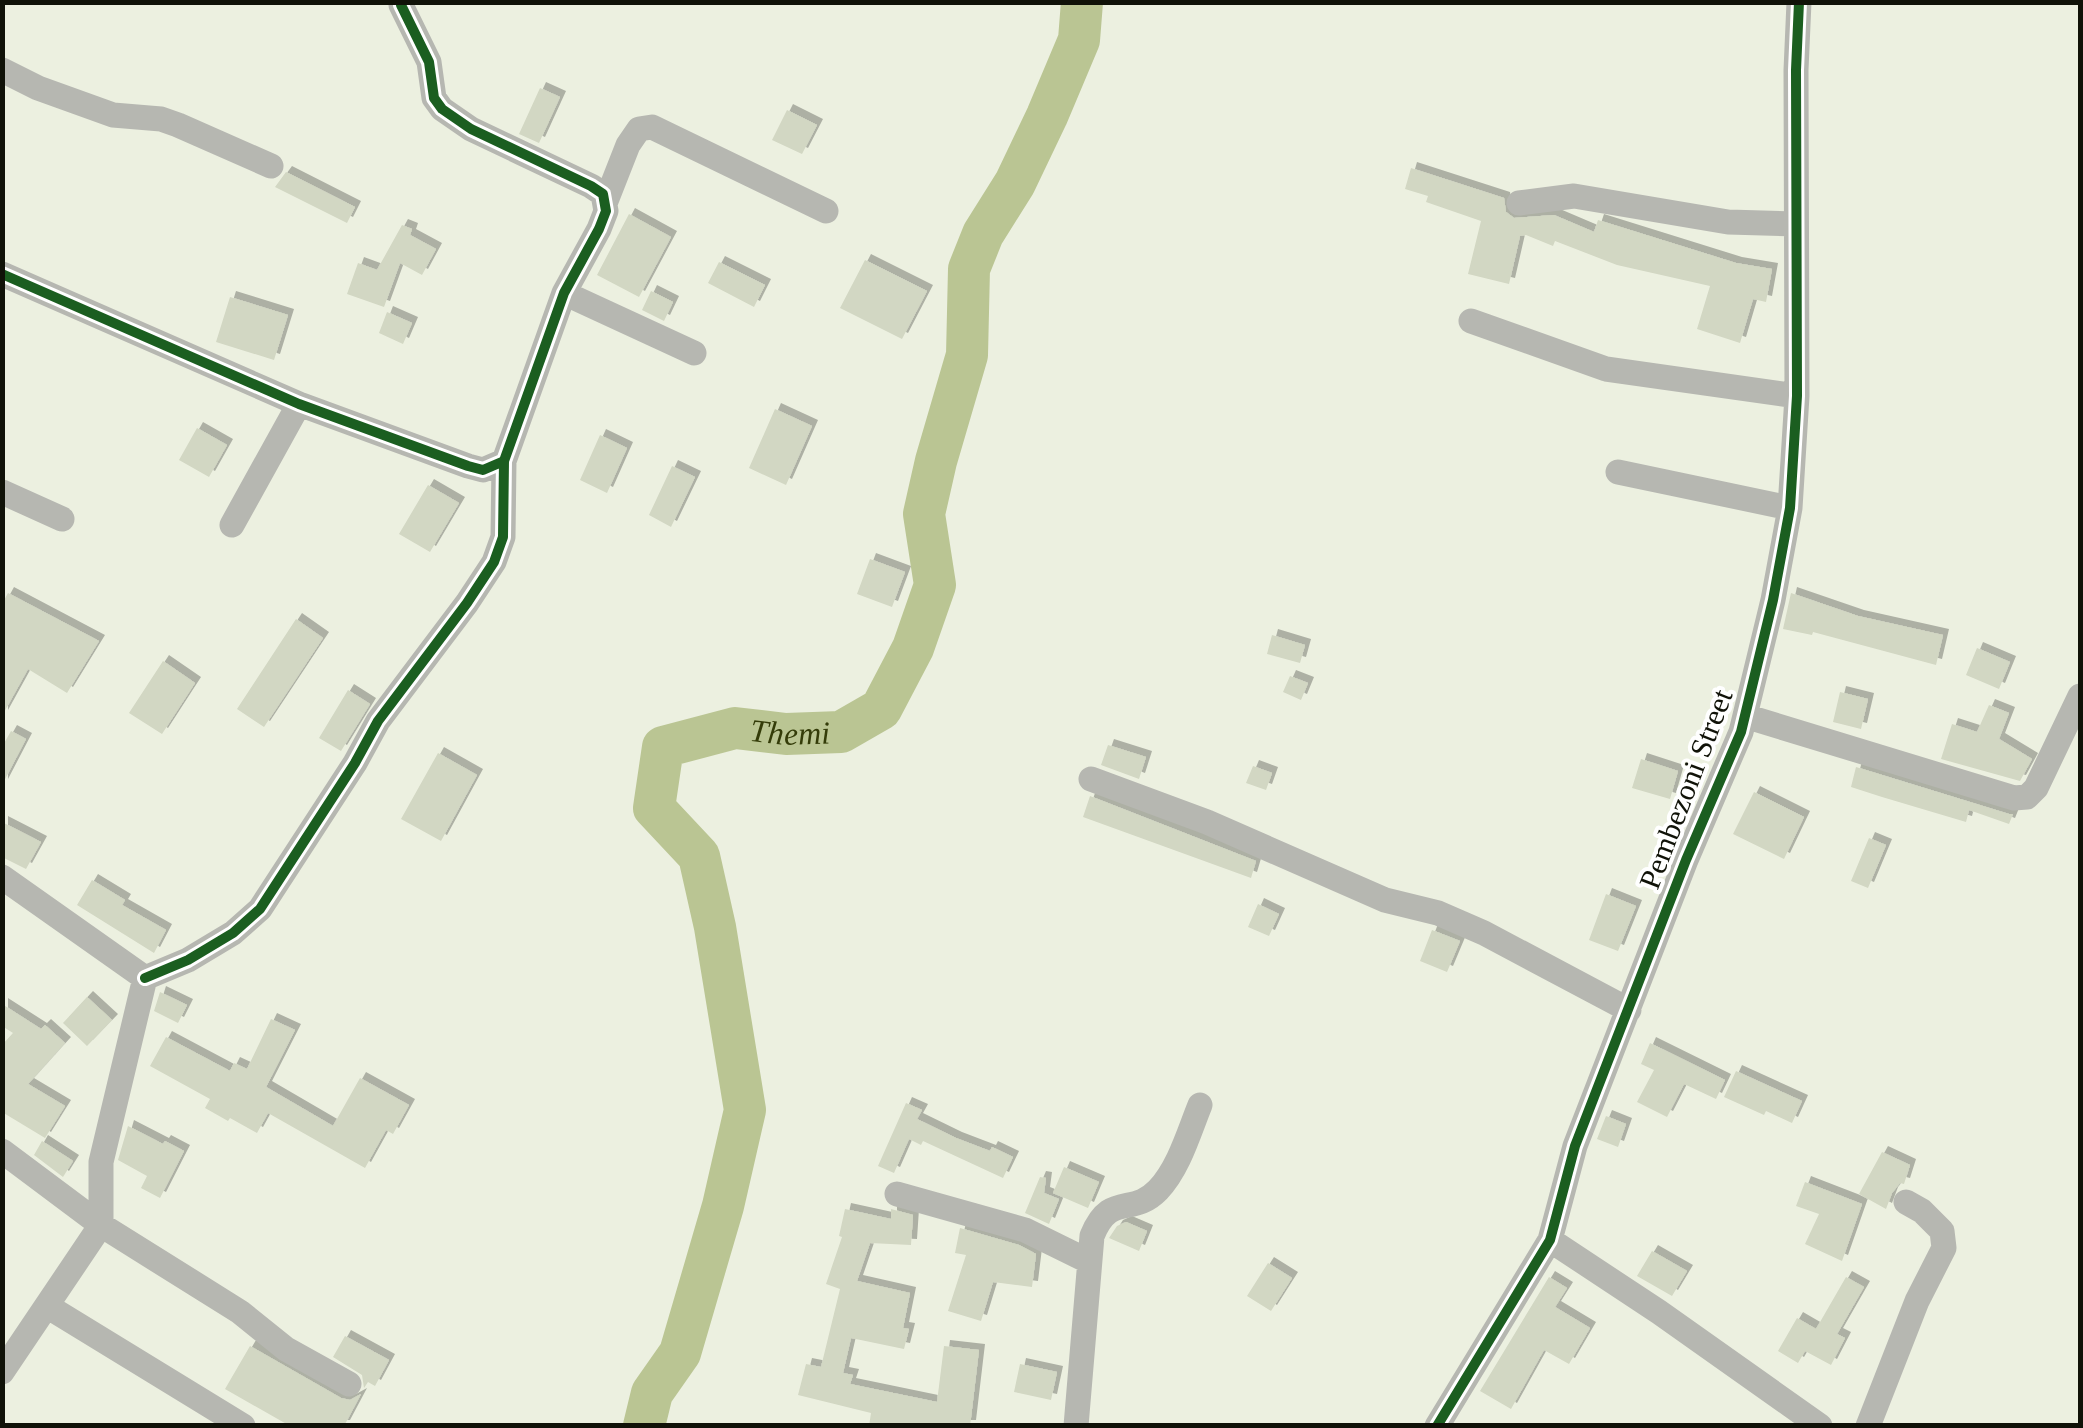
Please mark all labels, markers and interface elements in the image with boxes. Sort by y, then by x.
street label: Pembezoni Street [1632,684,1739,893]
water label: Themi [748,712,831,752]

